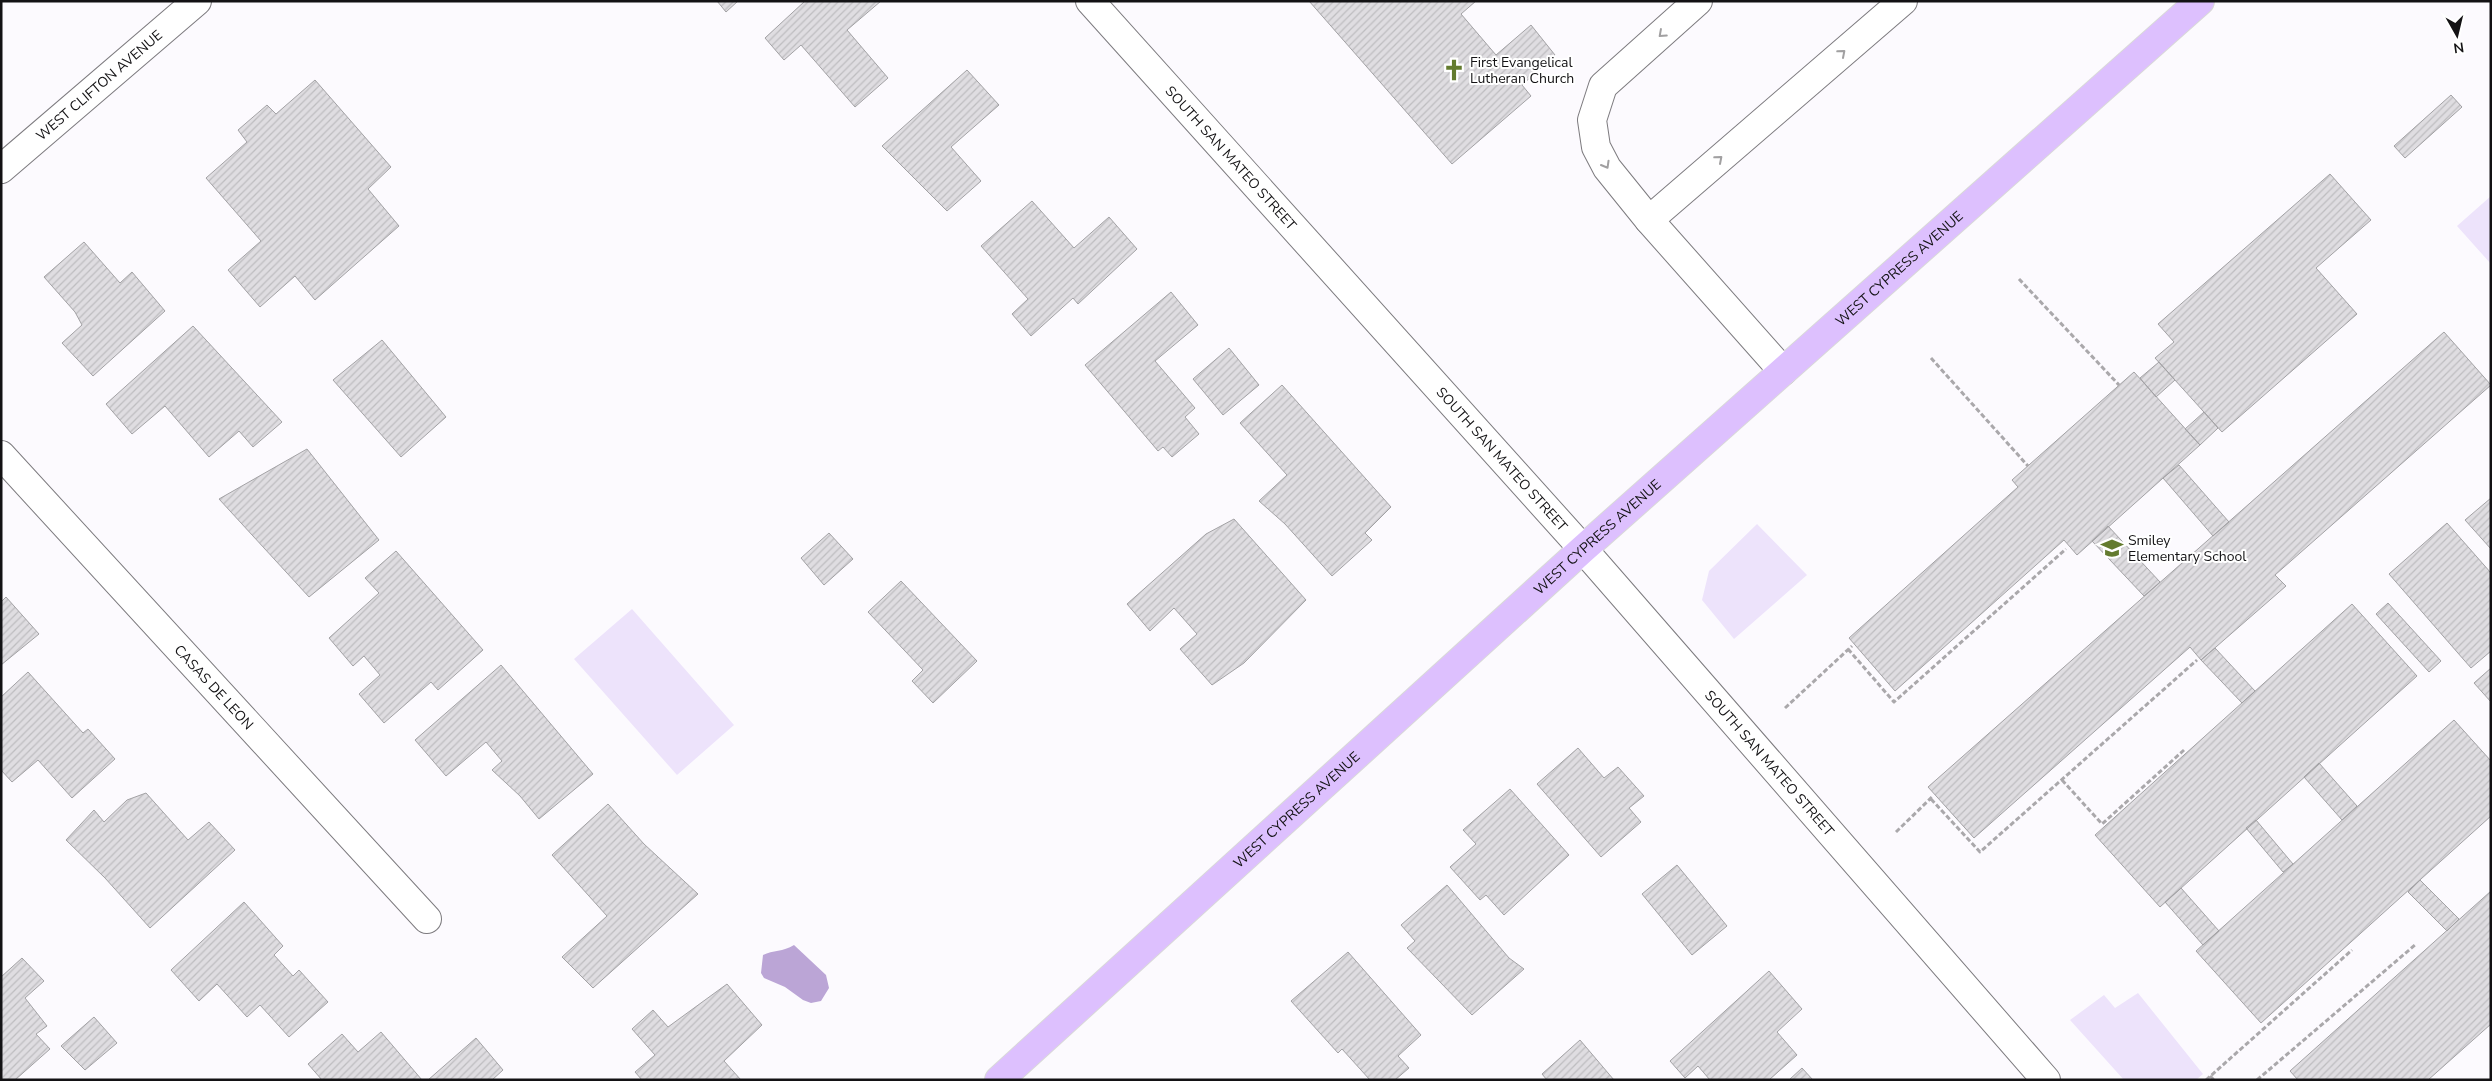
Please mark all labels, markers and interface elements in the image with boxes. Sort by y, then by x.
north arrow [2432,10,2482,60]
street label: WEST CLIFTON AVENUE [32,26,167,145]
one-way arrow [1658,28,1667,37]
text: N [2452,37,2465,58]
one-way arrow [1837,50,1846,59]
place label: First Evangelical Lutheran Church [1470,53,1574,88]
church icon: First Evangelical Lutheran Church [1441,57,1467,83]
street label: SOUTH SAN MATEO STREET [1161,82,1301,235]
one-way arrow [1713,157,1722,165]
one-way arrow [1599,160,1609,169]
street label: WEST CYPRESS AVENUE [1831,207,1967,331]
street label: SOUTH SAN MATEO STREET [1432,383,1572,536]
street label: WEST CYPRESS AVENUE [1530,475,1665,599]
place label: Smiley Elementary School [2128,531,2247,566]
school or university icon: Smiley Elementary School [2099,535,2125,561]
street label: CASAS DE LEON [170,641,258,734]
street label: SOUTH SAN MATEO STREET [1700,686,1838,841]
street label: WEST CYPRESS AVENUE [1229,747,1364,872]

